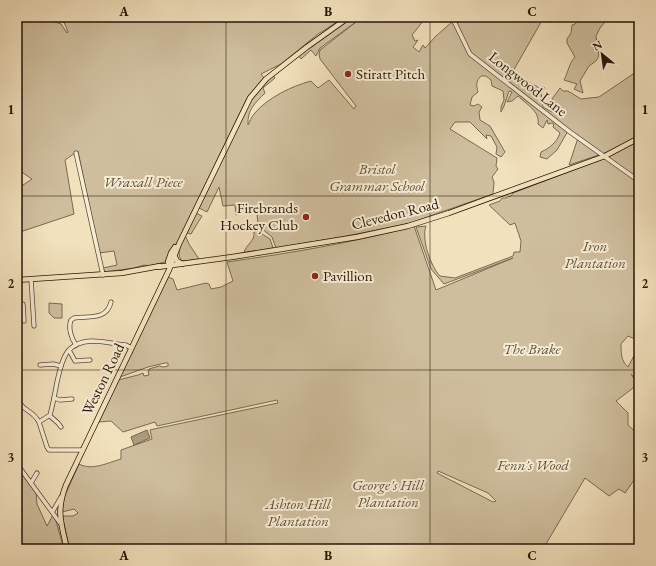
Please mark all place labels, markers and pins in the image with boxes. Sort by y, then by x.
place label: Stiratt Pitch [356,64,426,83]
marker: Stiratt Pitch [343,69,353,79]
place label: Firebrands Hockey Club [220,198,298,234]
marker: Firebrands Hockey Club [301,212,311,222]
place label: Pavillion [323,266,373,285]
marker: Pavillion [310,271,320,281]

